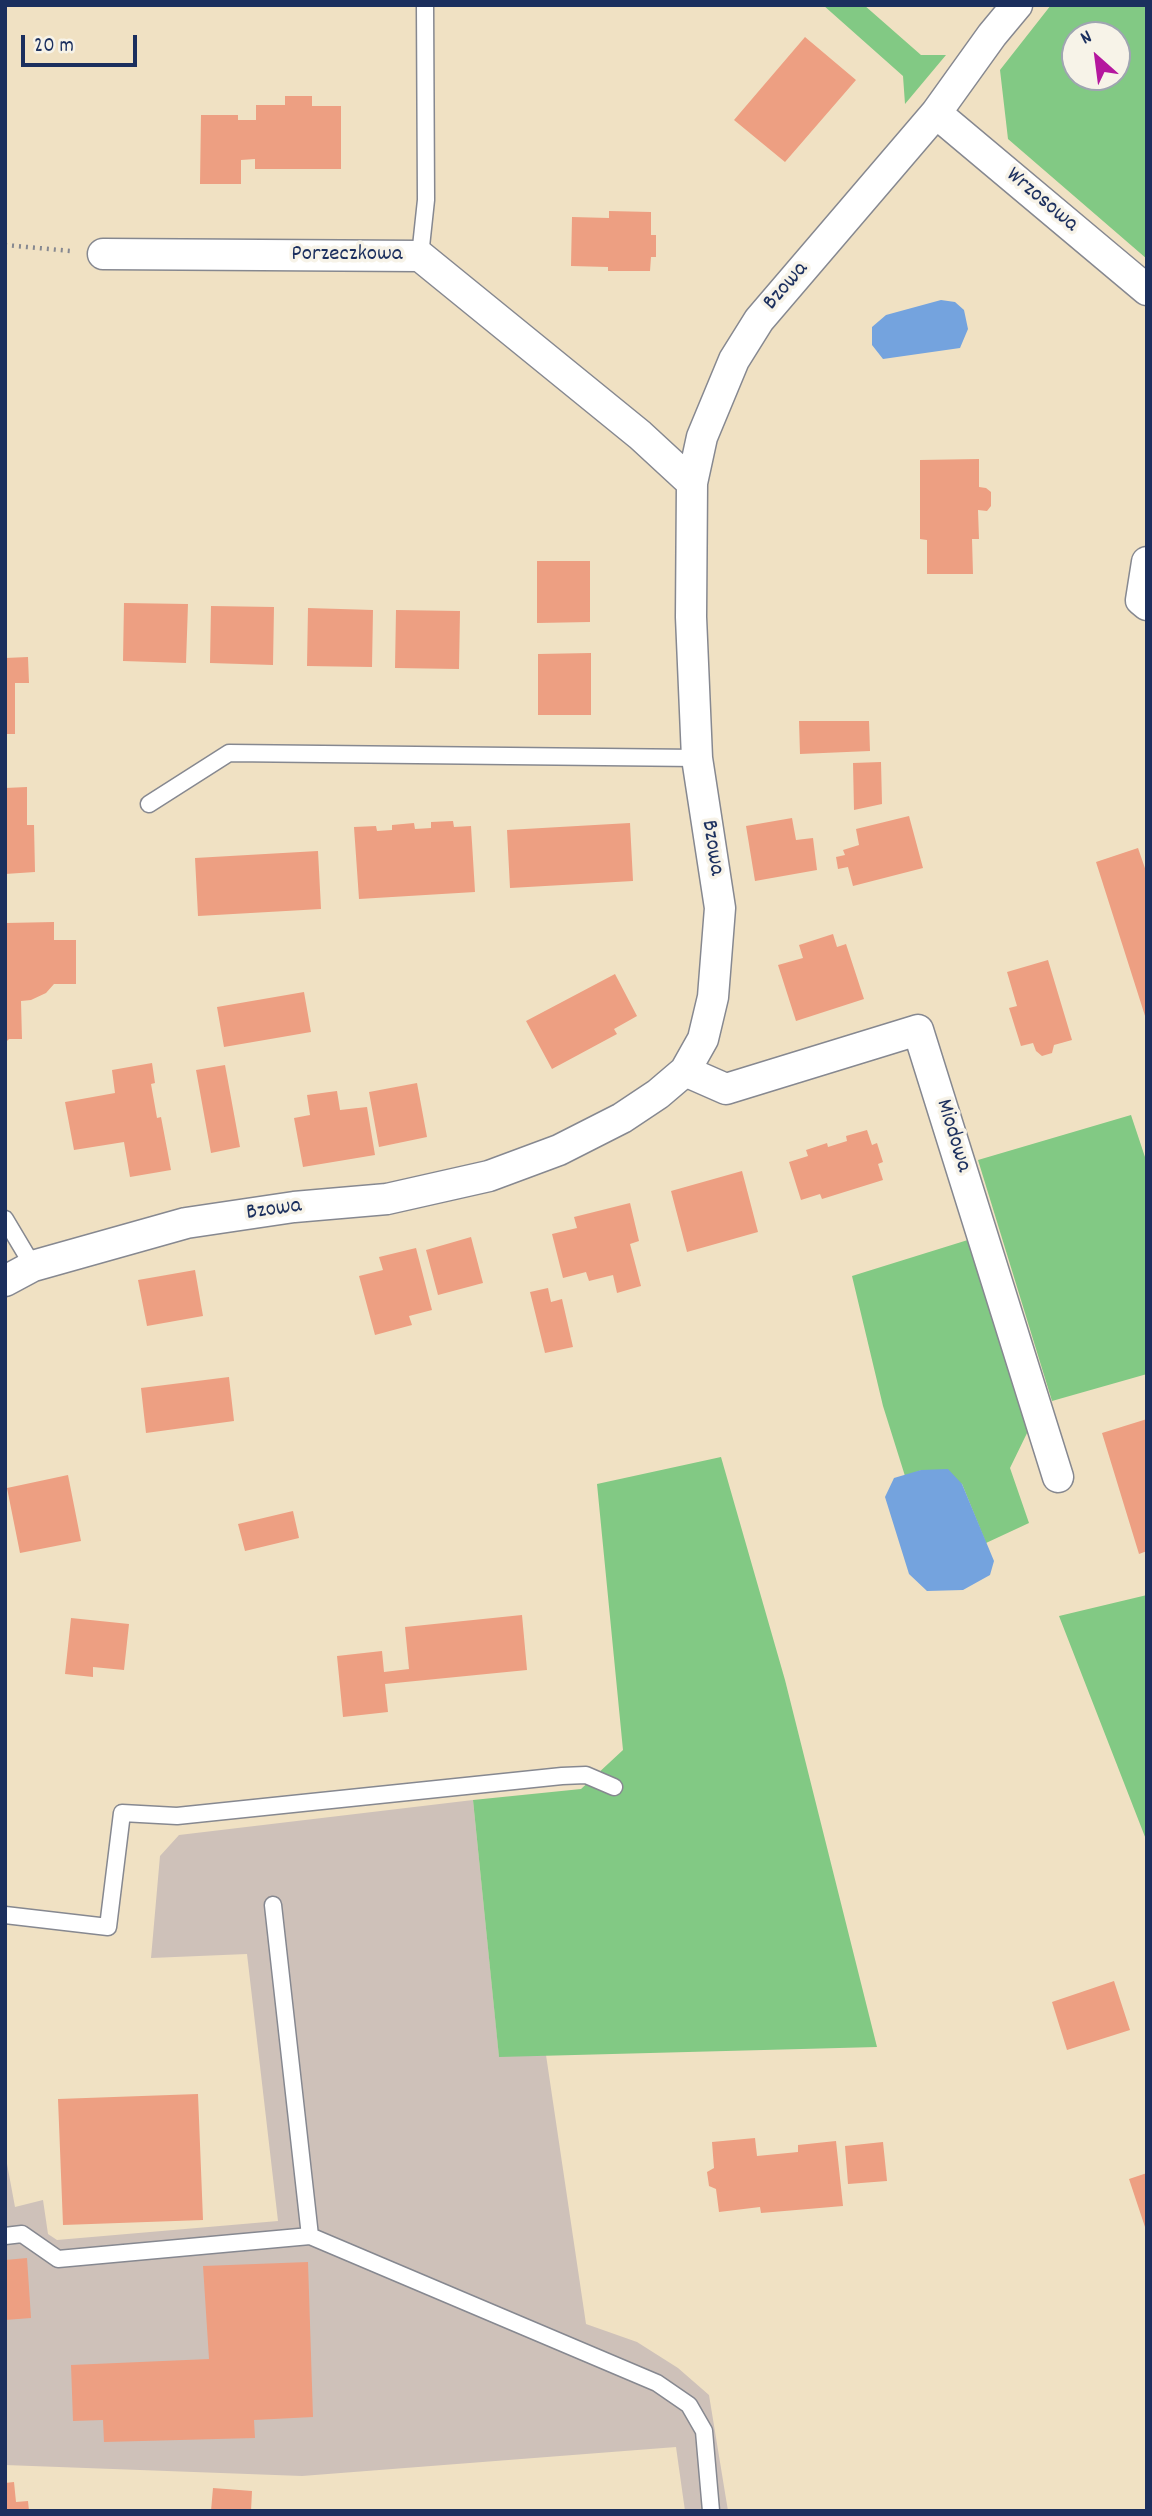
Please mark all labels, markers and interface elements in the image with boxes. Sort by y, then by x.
scale bar [24,21,140,65]
north arrow [1061,21,1131,91]
text: N [1076,25,1097,53]
text: 20 m [34,32,74,62]
street label: Wrzosowa [999,163,1083,239]
street label: Porzeczkowa [291,242,403,270]
street label: Bzowa [758,257,816,317]
street label: Bzowa [693,818,729,878]
street label: Miodowa [928,1096,976,1176]
street label: Bzowa [245,1193,303,1229]

